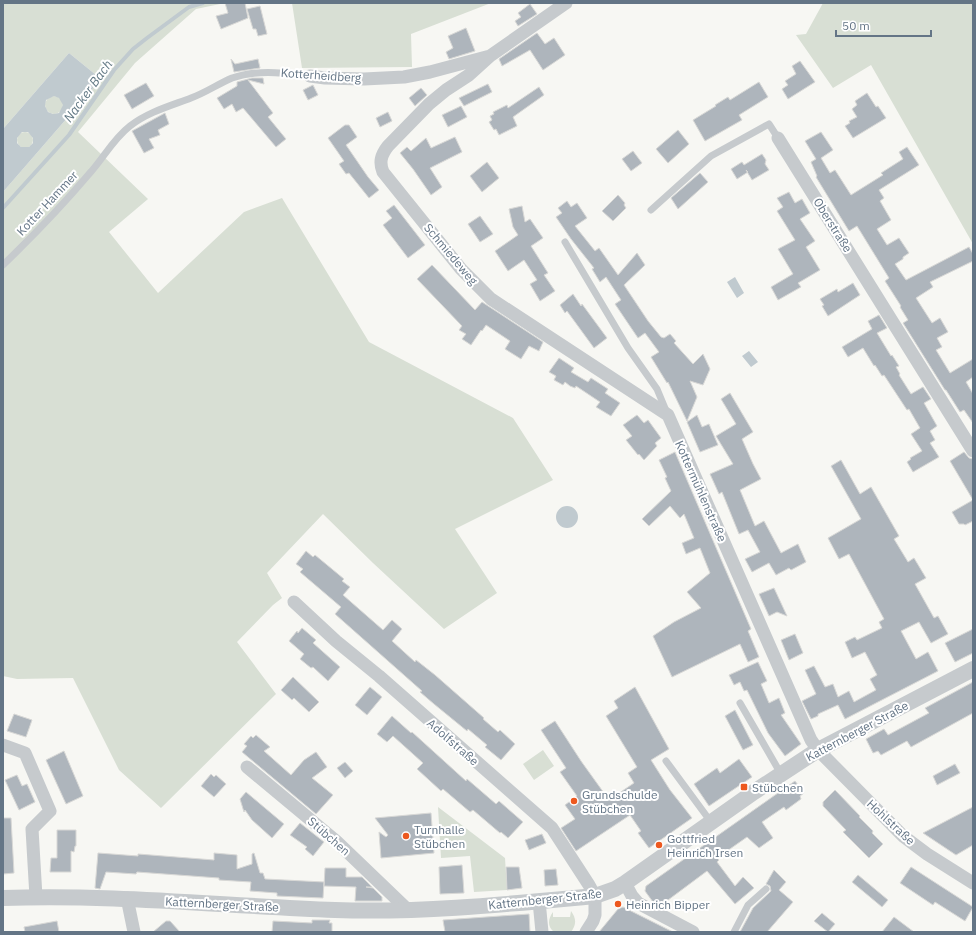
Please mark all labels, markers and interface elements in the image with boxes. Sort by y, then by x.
scale bar [836,12,931,38]
text: 50 m [842,18,870,33]
water label: Nacker Bach [60,56,116,126]
street label: Kotterheidberg [280,65,362,85]
street label: Kotter Hammer [13,167,81,238]
street label: Oberstraße [810,195,856,255]
street label: Schmiedeweg [421,220,481,288]
street label: Kottermühlenstraße [672,438,730,544]
street label: Katternberger Straße [803,697,911,764]
street label: Adolfstraße [424,715,482,769]
place label: Stübchen [752,780,803,795]
marker: Stübchen [739,782,749,792]
place label: Grundschulde Stübchen [582,787,658,816]
marker: Grundschulde Stübchen [569,796,579,806]
street label: Hohlstraße [864,796,918,848]
street label: Stübchen [305,814,353,858]
place label: Turnhalle Stübchen [414,822,465,851]
marker: Turnhalle Stübchen [401,831,411,841]
place label: Gottfried Heinrich Irsen [667,831,743,860]
marker: Gottfried Heinrich Irsen [654,840,664,850]
street label: Katternberger Straße [488,886,603,912]
street label: Katternberger Straße [165,894,280,914]
place label: Heinrich Bipper [626,897,710,912]
marker: Heinrich Bipper [613,899,623,909]

